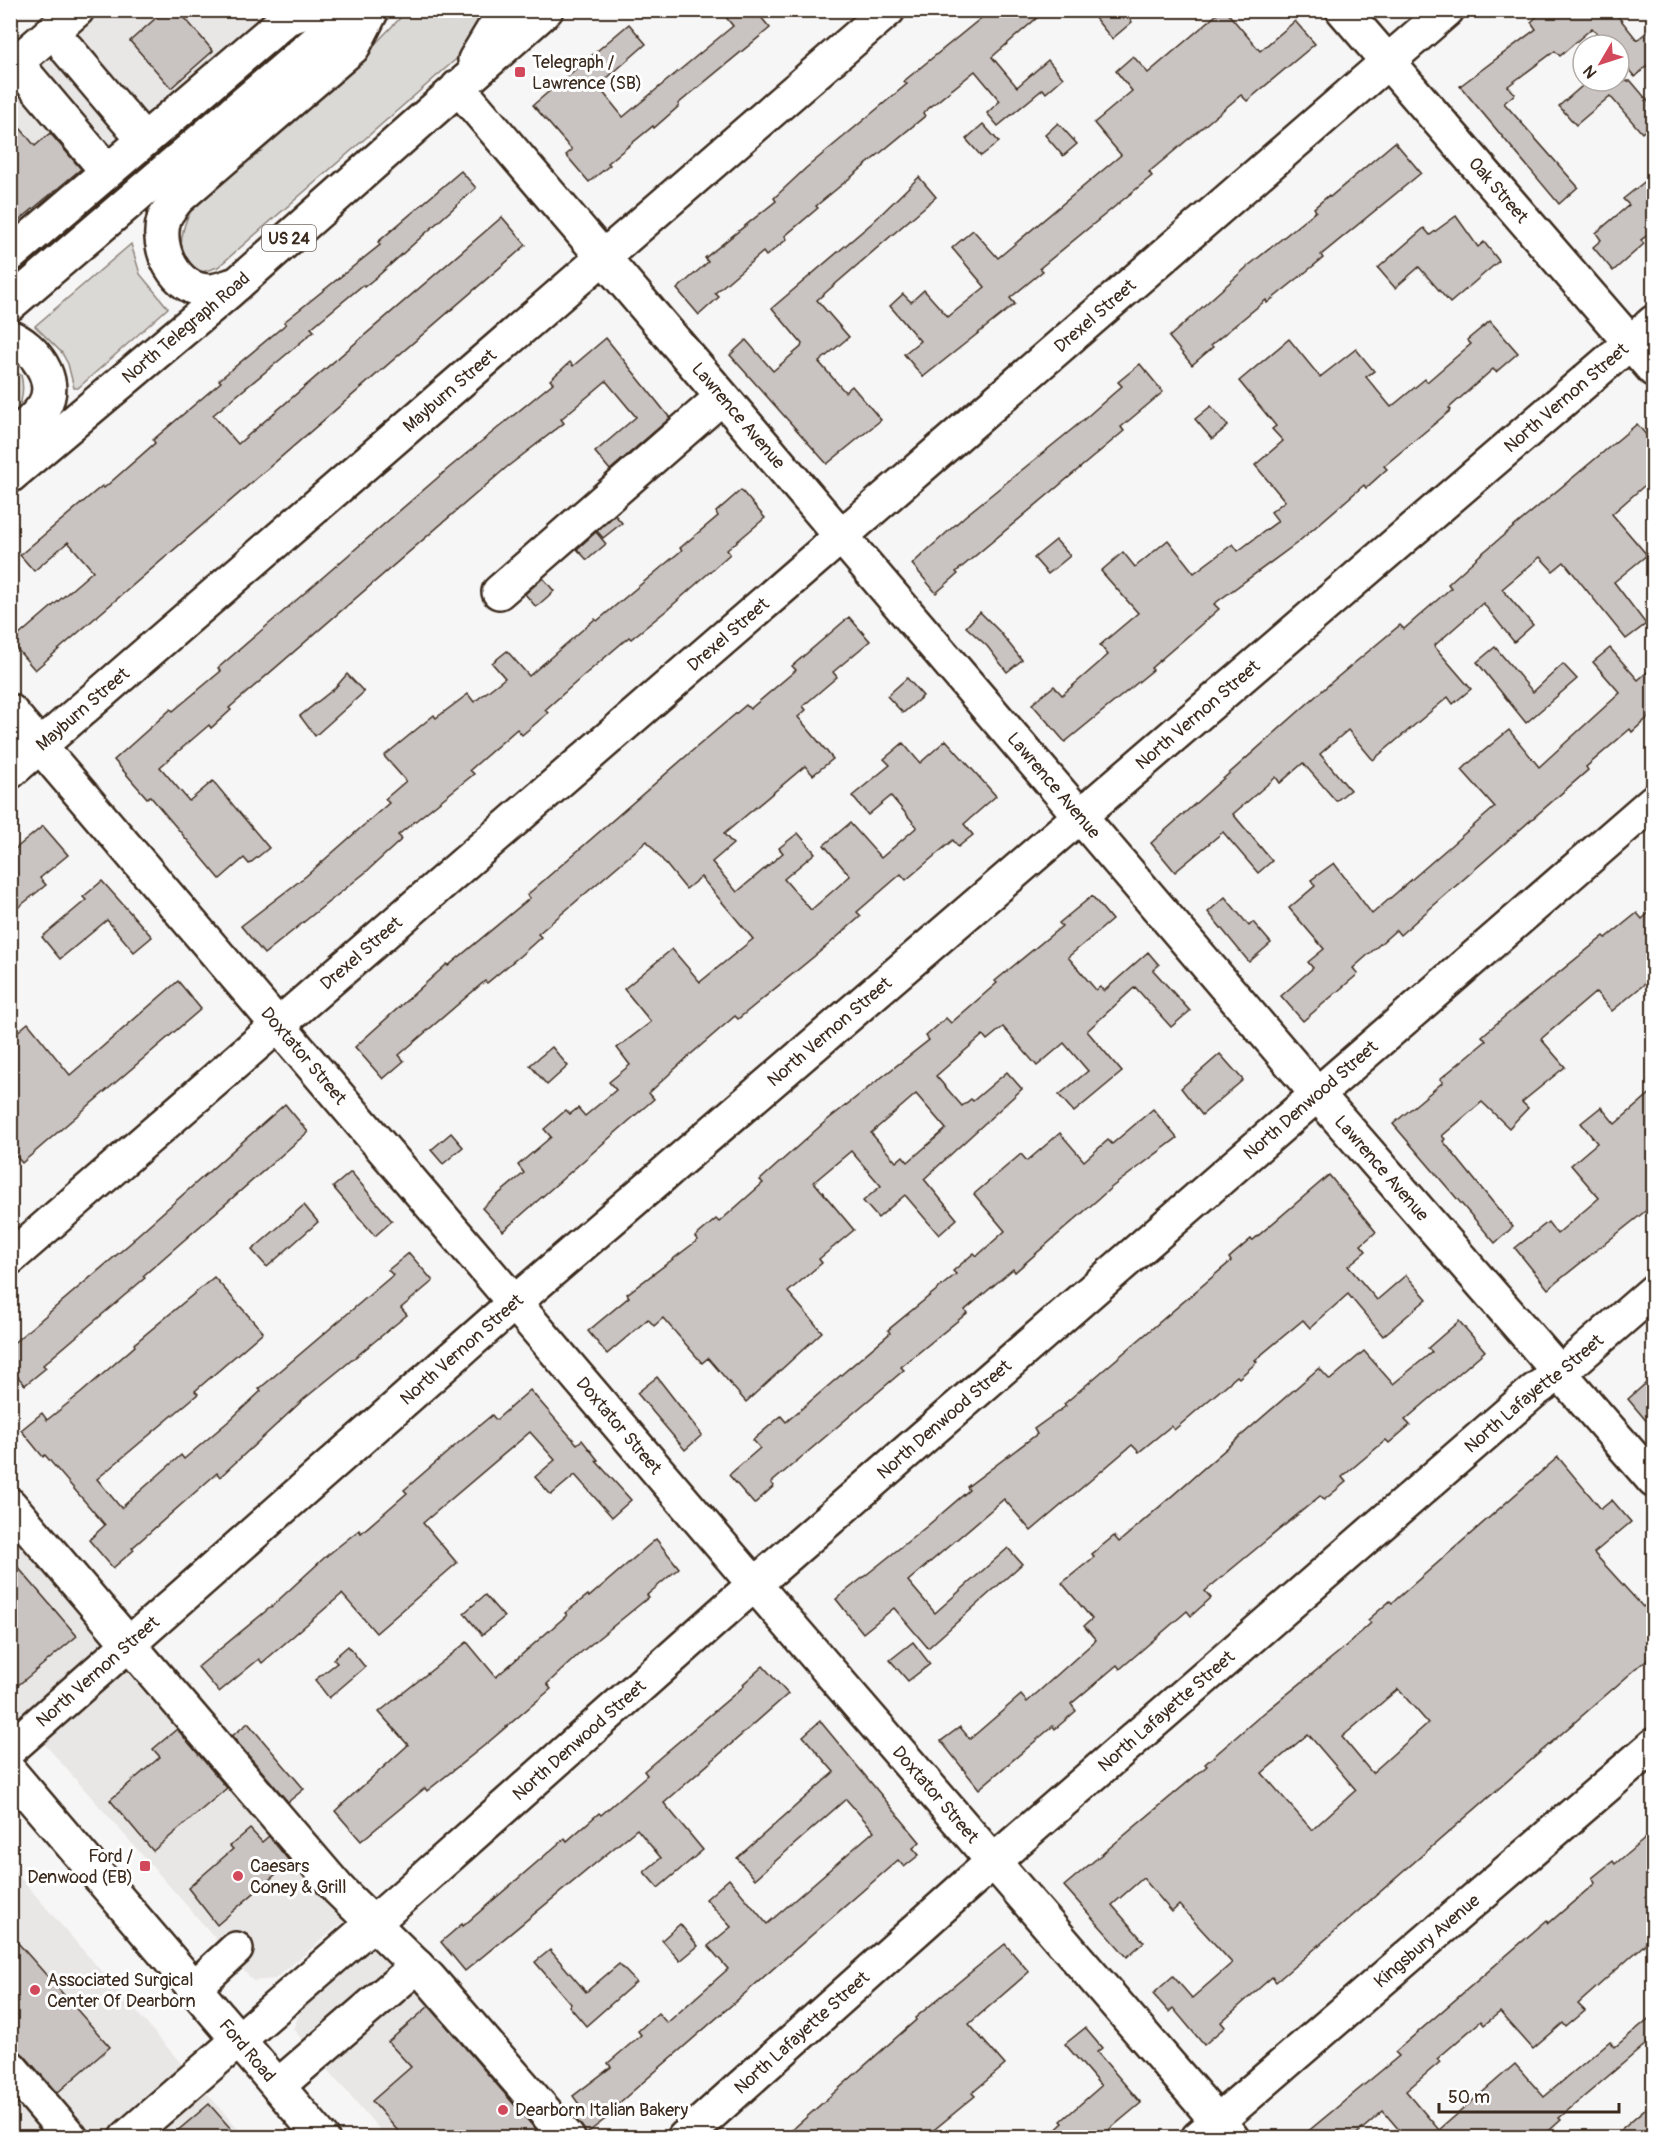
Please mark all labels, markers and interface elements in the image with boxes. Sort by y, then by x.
north arrow [1571,33,1631,93]
place label: Telegraph / Lawrence (SB) [532,51,642,95]
text: N [1579,61,1601,82]
marker: Telegraph / Lawrence (SB) [513,65,527,79]
street label: Oak Street [1463,153,1534,229]
road number: US 24 [262,225,316,251]
street label: North Telegraph Road [117,267,255,389]
street label: Drexel Street [1050,274,1142,358]
street label: North Vernon Street [1499,338,1634,458]
street label: Mayburn Street [398,344,502,438]
street label: Lawrence Avenue [686,358,790,474]
street label: Drexel Street [683,592,775,677]
street label: North Vernon Street [1131,655,1266,775]
street label: Mayburn Street [31,662,135,756]
street label: Lawrence Avenue [1002,728,1105,844]
street label: Drexel Street [316,911,408,995]
street label: North Vernon Street [763,972,897,1092]
street label: Doxtator Street [255,1003,352,1110]
street label: North Denwood Street [1239,1035,1384,1165]
street label: Lawrence Avenue [1329,1111,1434,1226]
street label: North Vernon Street [395,1289,529,1410]
street label: North Lafayette Street [1460,1329,1609,1458]
street label: North Denwood Street [872,1354,1017,1484]
street label: Doxtator Street [571,1372,667,1480]
street label: North Vernon Street [32,1611,165,1732]
street label: North Lafayette Street [1093,1645,1240,1777]
street label: North Denwood Street [508,1675,652,1806]
street label: Doxtator Street [887,1741,984,1849]
place label: Ford / Denwood (EB) [27,1845,133,1889]
place label: Caesars Coney & Grill [250,1855,347,1899]
marker: Ford / Denwood (EB) [138,1859,152,1873]
marker: Caesars Coney & Grill [231,1869,245,1883]
street label: Kingsbury Avenue [1369,1889,1485,1993]
street label: North Lafayette Street [730,1966,875,2100]
place label: Associated Surgical Center Of Dearborn [47,1969,196,2013]
marker: Associated Surgical Center Of Dearborn [28,1983,42,1997]
street label: Ford Road [214,2015,280,2087]
scale bar [1439,2076,1619,2114]
text: 50 m [1448,2086,1490,2109]
place label: Dearborn Italian Bakery [515,2099,688,2122]
marker: Dearborn Italian Bakery [496,2103,510,2117]

